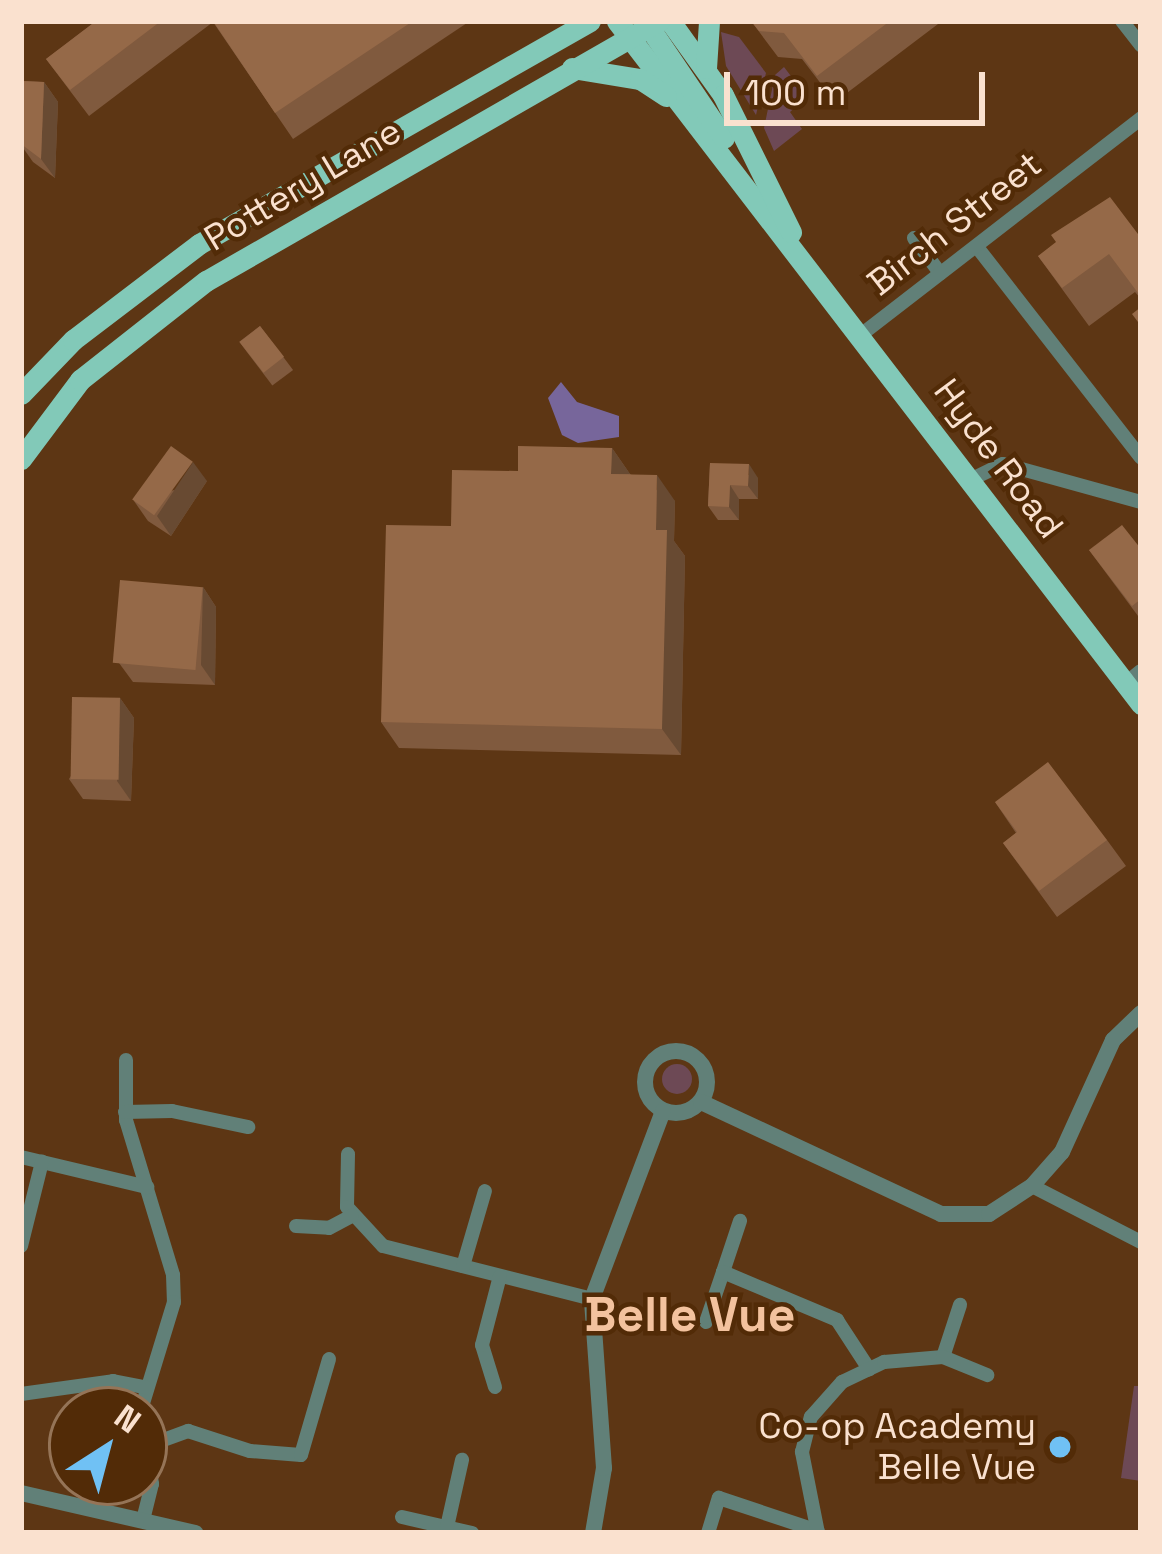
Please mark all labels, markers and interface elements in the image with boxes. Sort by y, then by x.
scale bar [730,48,991,122]
text: 100 m [745,70,846,116]
street label: Pottery Lane [197,109,409,261]
street label: Birch Street [860,143,1050,305]
street label: Hyde Road [924,371,1072,547]
district label: Belle Vue [584,1286,796,1344]
north arrow [48,1386,168,1506]
text: N [106,1396,149,1443]
place label: Co-op Academy Belle Vue [758,1404,1036,1489]
marker: Co-op Academy Belle Vue [1047,1434,1073,1460]

